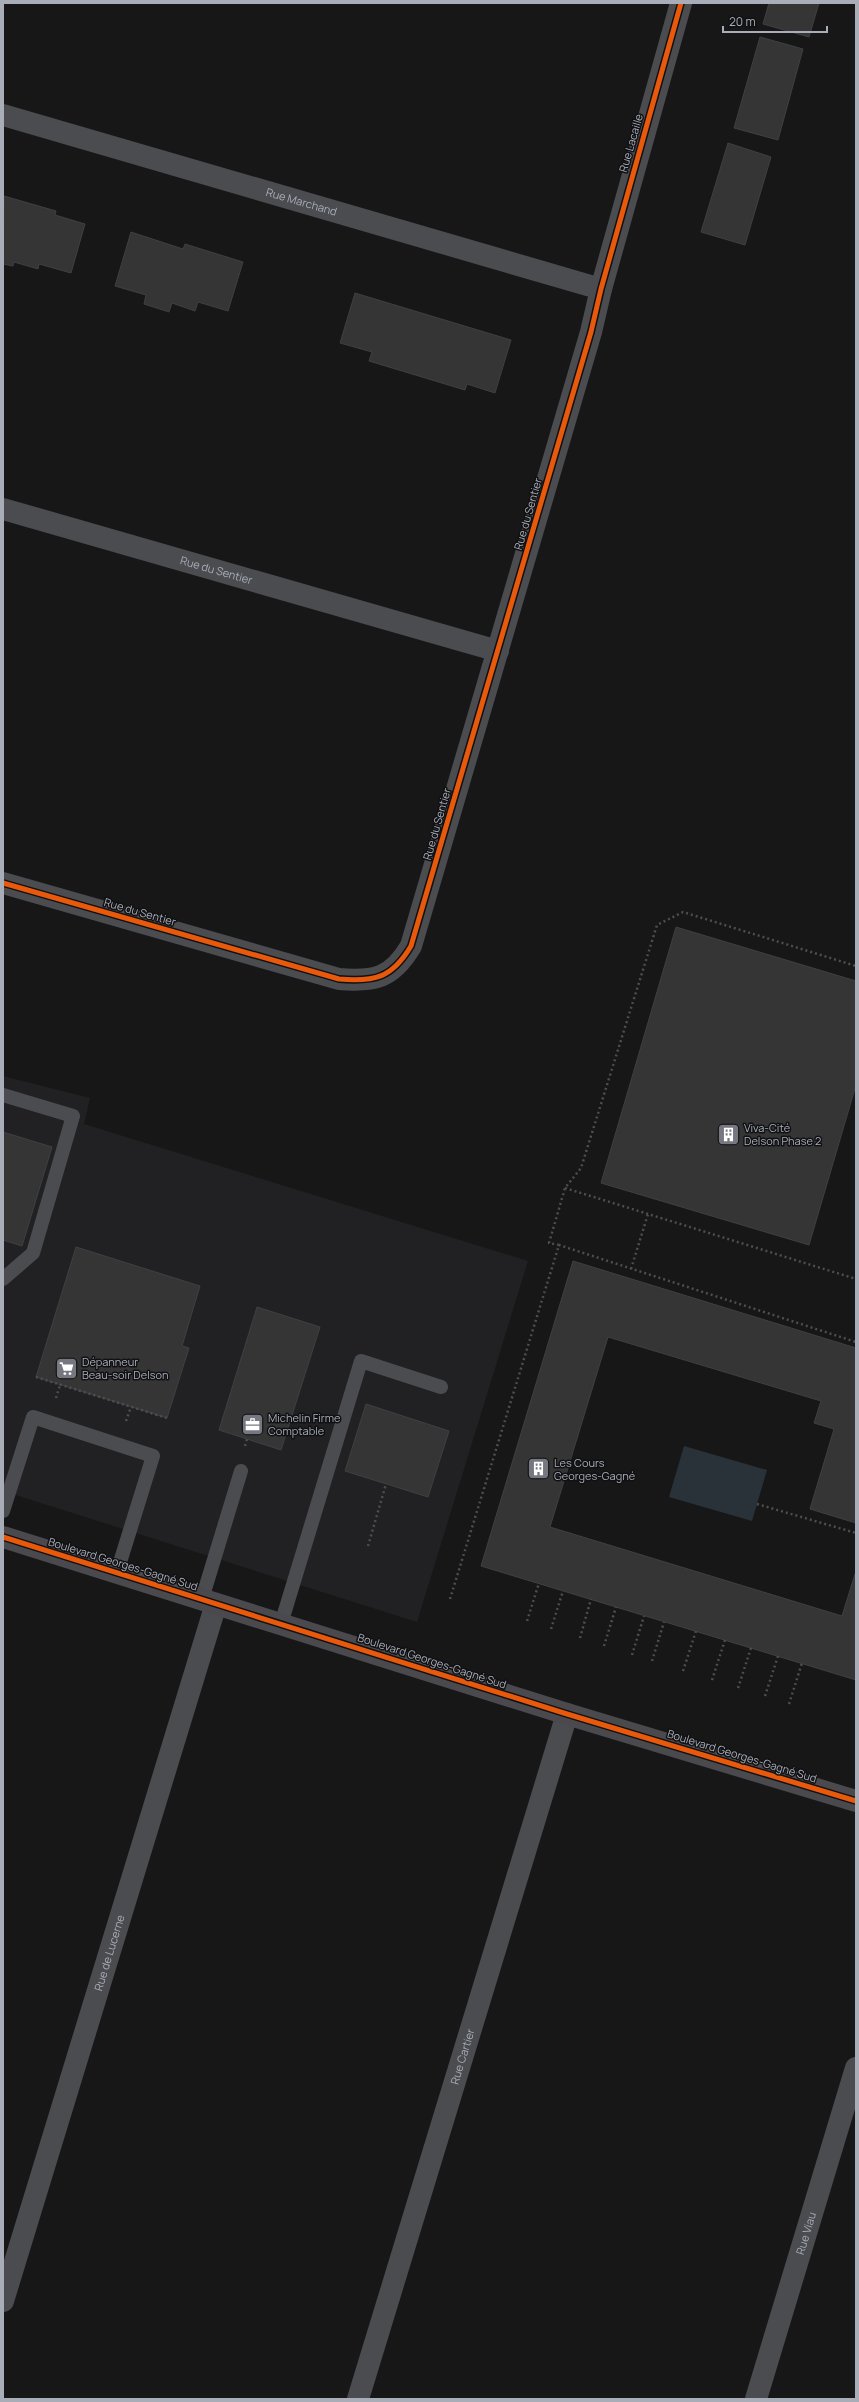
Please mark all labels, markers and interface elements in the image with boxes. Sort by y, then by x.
scale bar [723,8,827,34]
text: 20 m [729,13,756,30]
street label: Rue Lacaille [615,111,646,174]
street label: Rue Marchand [265,184,339,219]
street label: Rue du Sentier [510,476,545,552]
street label: Rue du Sentier [179,552,254,587]
street label: Rue du Sentier [419,786,454,862]
street label: Rue du Sentier [102,894,178,929]
place label: Viva-Cité Delson Phase 2 [744,1120,821,1148]
building icon: Viva-Cité Delson Phase 2 [715,1121,741,1147]
place label: Dépanneur Beau-soir Delson [82,1354,169,1382]
supermarket icon: Dépanneur Beau-soir Delson [54,1355,80,1381]
place label: Michelin Firme Comptable [268,1410,341,1438]
office icon: Michelin Firme Comptable [240,1411,266,1437]
place label: Les Cours Georges-Gagné [554,1455,636,1483]
building icon: Les Cours Georges-Gagné [526,1456,552,1482]
street label: Boulevard Georges-Gagné Sud [47,1534,200,1593]
street label: Boulevard Georges-Gagné Sud [356,1629,508,1692]
street label: Boulevard Georges-Gagné Sud [666,1726,819,1785]
street label: Rue de Lucerne [90,1912,128,1993]
street label: Rue Cartier [446,2027,478,2086]
street label: Rue Viau [792,2210,819,2256]

